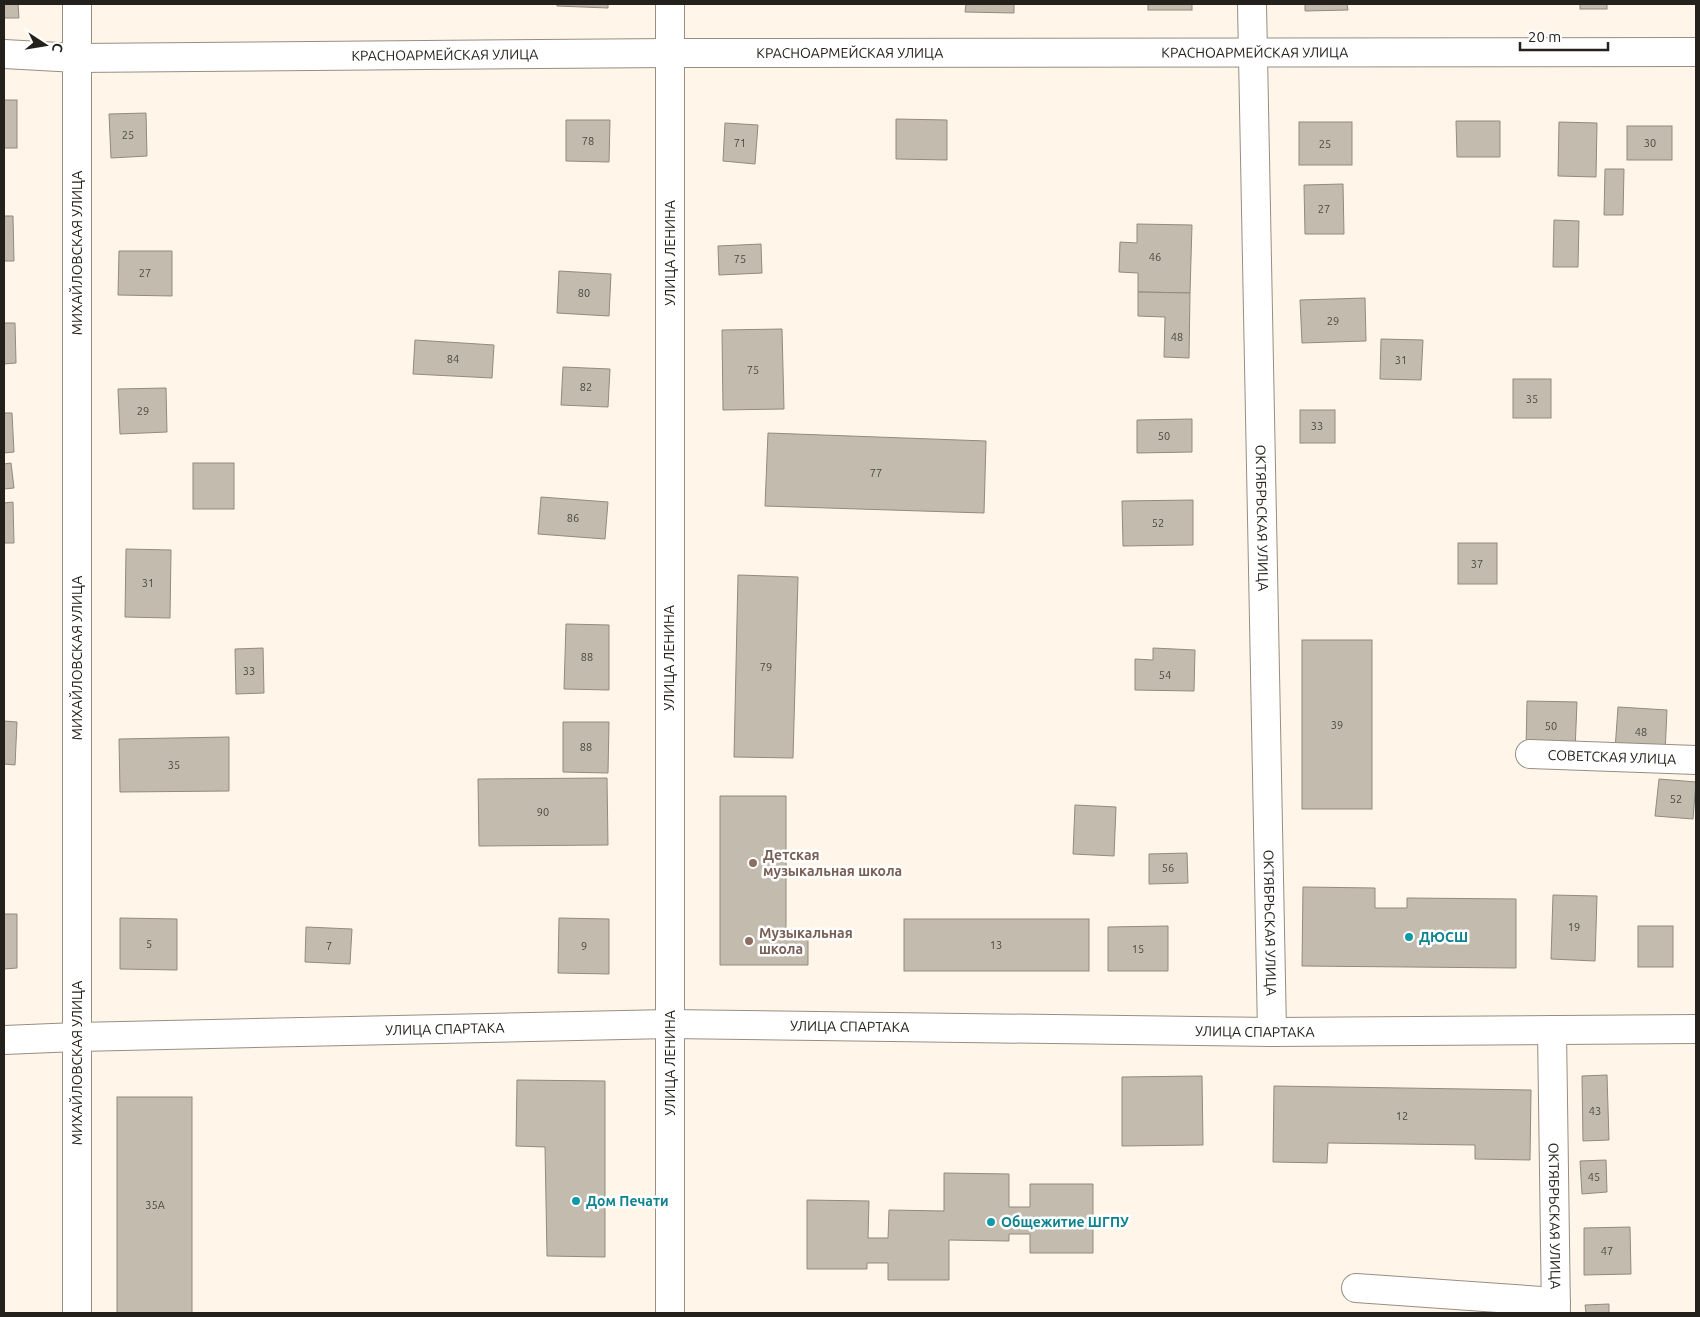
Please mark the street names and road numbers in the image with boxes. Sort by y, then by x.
street label: КРАСНОАРМЕЙСКАЯ УЛИЦА [1161,43,1348,61]
street label: КРАСНОАРМЕЙСКАЯ УЛИЦА [756,44,943,61]
street label: КРАСНОАРМЕЙСКАЯ УЛИЦА [351,46,538,64]
street label: МИХАЙЛОВСКАЯ УЛИЦА [68,171,85,335]
street label: УЛИЦА ЛЕНИНА [662,200,678,306]
street label: ОКТЯБРЬСКАЯ УЛИЦА [1253,444,1271,591]
street label: МИХАЙЛОВСКАЯ УЛИЦА [68,576,85,740]
street label: УЛИЦА ЛЕНИНА [661,605,677,711]
street label: СОВЕТСКАЯ УЛИЦА [1547,747,1677,767]
street label: ОКТЯБРЬСКАЯ УЛИЦА [1260,849,1279,996]
street label: МИХАЙЛОВСКАЯ УЛИЦА [68,981,85,1145]
street label: УЛИЦА ЛЕНИНА [662,1010,678,1116]
street label: УЛИЦА СПАРТАКА [790,1018,910,1035]
street label: УЛИЦА СПАРТАКА [385,1020,505,1038]
street label: УЛИЦА СПАРТАКА [1195,1023,1315,1040]
street label: ОКТЯБРЬСКАЯ УЛИЦА [1546,1143,1564,1289]

